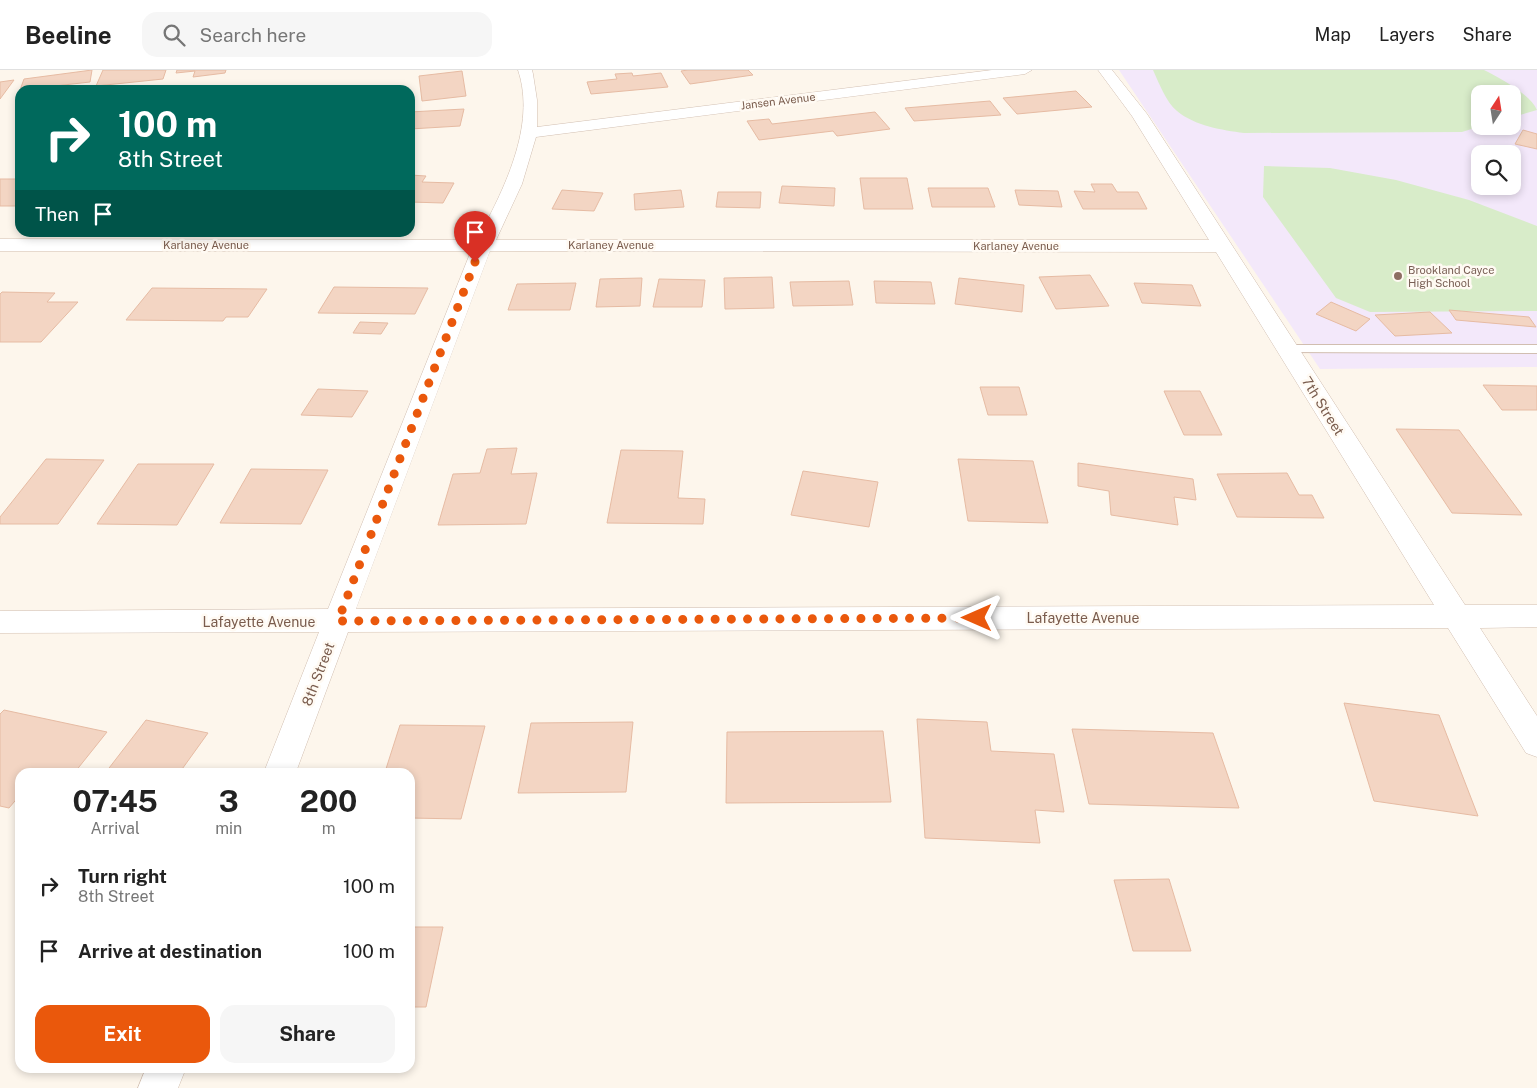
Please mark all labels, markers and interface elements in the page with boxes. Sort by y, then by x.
search box [142,12,492,57]
text: Beeline [25,21,112,49]
icon: search [160,21,188,49]
text: Search here [200,24,306,46]
text: Map [1315,24,1351,45]
text: Layers [1379,24,1435,45]
text: Share [1463,24,1512,45]
north arrow [1471,85,1521,135]
map controls [1471,85,1521,195]
street label: Jansen Avenue [740,90,816,112]
text: 100 m [118,104,217,145]
icon: right [35,105,100,170]
button: search [1471,145,1521,195]
text: 8th Street [118,146,223,172]
icon: arrive [89,200,117,228]
text: Then [35,203,79,225]
pin [454,211,496,262]
icon: arrive [461,218,489,246]
street label: Karlaney Avenue [163,239,249,251]
street label: Karlaney Avenue [568,239,654,251]
street label: Karlaney Avenue [973,240,1059,252]
place label: Brookland Cayce High School [1408,264,1495,289]
marker: Brookland Cayce High School [1392,270,1404,282]
street label: 7th Street [1299,374,1347,438]
position arrow [950,591,1002,643]
street label: Lafayette Avenue [1027,610,1139,626]
street label: Lafayette Avenue [203,614,315,630]
street label: 8th Street [299,640,337,708]
text: 07:45 [73,783,158,819]
text: 3 [219,783,239,819]
text: 200 [300,783,357,819]
text: Arrival [90,819,140,838]
text: min [215,819,242,838]
text: m [322,819,336,838]
text: Turn right [78,865,167,887]
icon: right [35,872,63,900]
text: 100 m [343,875,395,897]
text: 8th Street [78,887,154,906]
icon: arrive [35,937,63,965]
text: Arrive at destination [78,940,262,962]
text: 100 m [343,940,395,962]
button: Exit [35,1005,210,1063]
button: Share [220,1005,395,1063]

